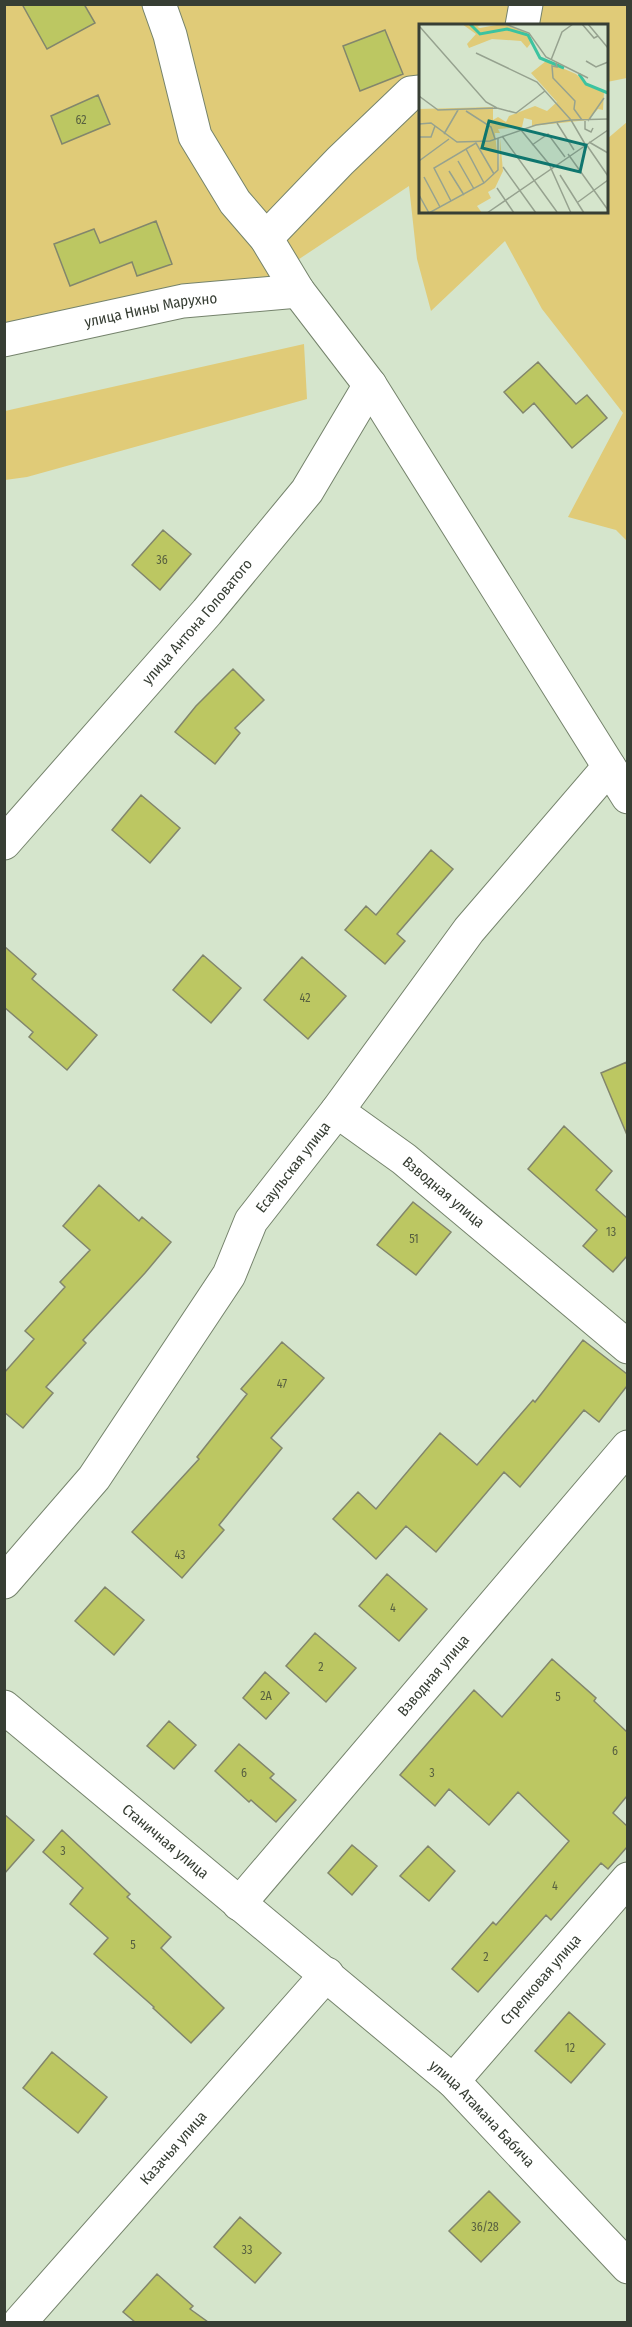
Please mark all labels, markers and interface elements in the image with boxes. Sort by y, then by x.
inset map [419,24,608,213]
house number: 62 [75,113,87,127]
street label: улица Нины Марухно [83,289,218,331]
house number: 36 [156,553,168,567]
street label: улица Антона Головатого [139,555,256,688]
house number: 42 [300,991,310,1005]
street label: Есаульская улица [252,1118,334,1216]
street label: Взводная улица [399,1153,488,1232]
house number: 13 [606,1225,616,1239]
house number: 51 [409,1232,419,1246]
house number: 47 [277,1377,287,1391]
house number: 43 [174,1548,186,1562]
house number: 4 [390,1601,396,1615]
street label: Взводная улица [394,1631,473,1720]
house number: 2 [318,1660,324,1674]
house number: 2А [260,1689,272,1703]
house number: 5 [555,1690,561,1704]
house number: 6 [612,1744,618,1758]
house number: 6 [241,1766,247,1780]
house number: 3 [429,1766,435,1780]
street label: Станичная улица [118,1800,212,1883]
house number: 3 [60,1844,66,1858]
house number: 4 [552,1879,558,1893]
street label: Стрелковая улица [497,1931,585,2029]
house number: 5 [130,1938,136,1952]
house number: 2 [483,1950,489,1964]
house number: 12 [565,2041,575,2055]
street label: улица Атамана Бабича [426,2056,538,2171]
street label: Казачья улица [136,2108,211,2189]
house number: 36/28 [471,2220,499,2234]
house number: 33 [242,2243,252,2257]

